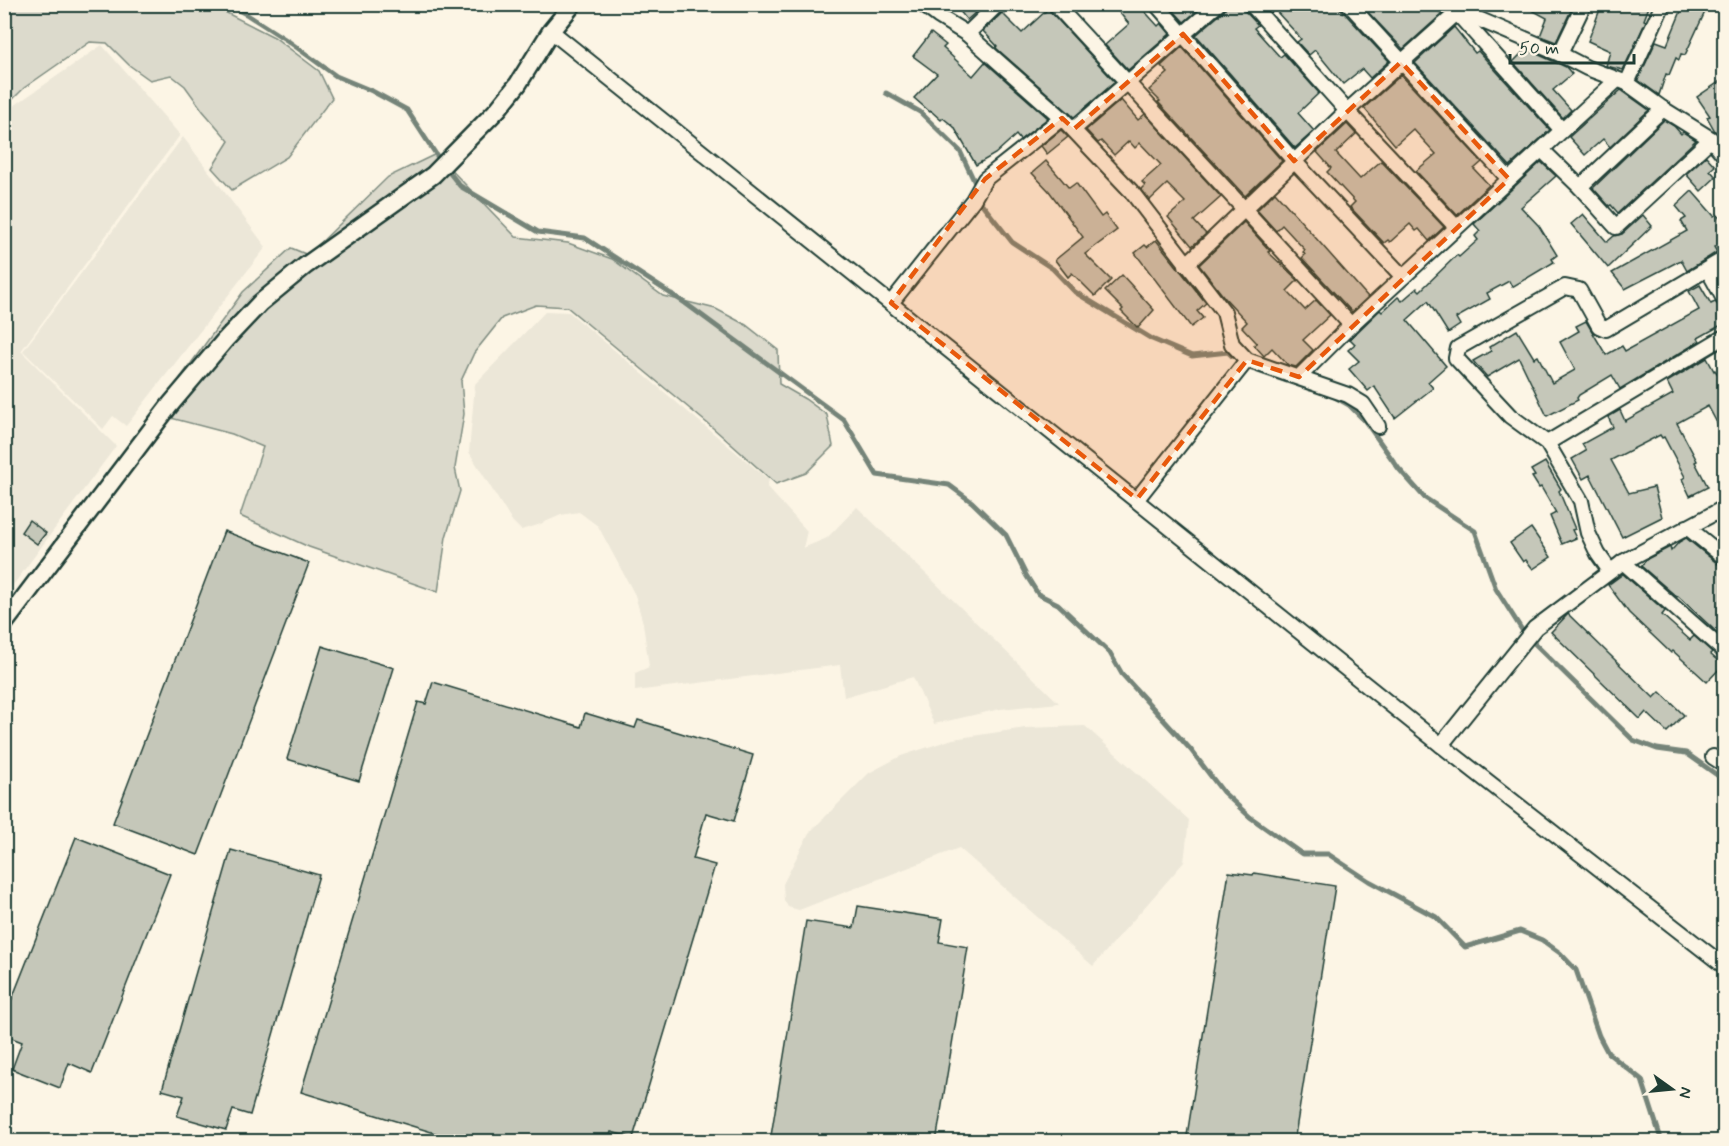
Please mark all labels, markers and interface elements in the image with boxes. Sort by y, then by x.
scale bar [1510,27,1634,65]
text: 50 m [1519,37,1559,61]
north arrow [1642,1059,1702,1119]
text: N [1674,1085,1697,1100]

